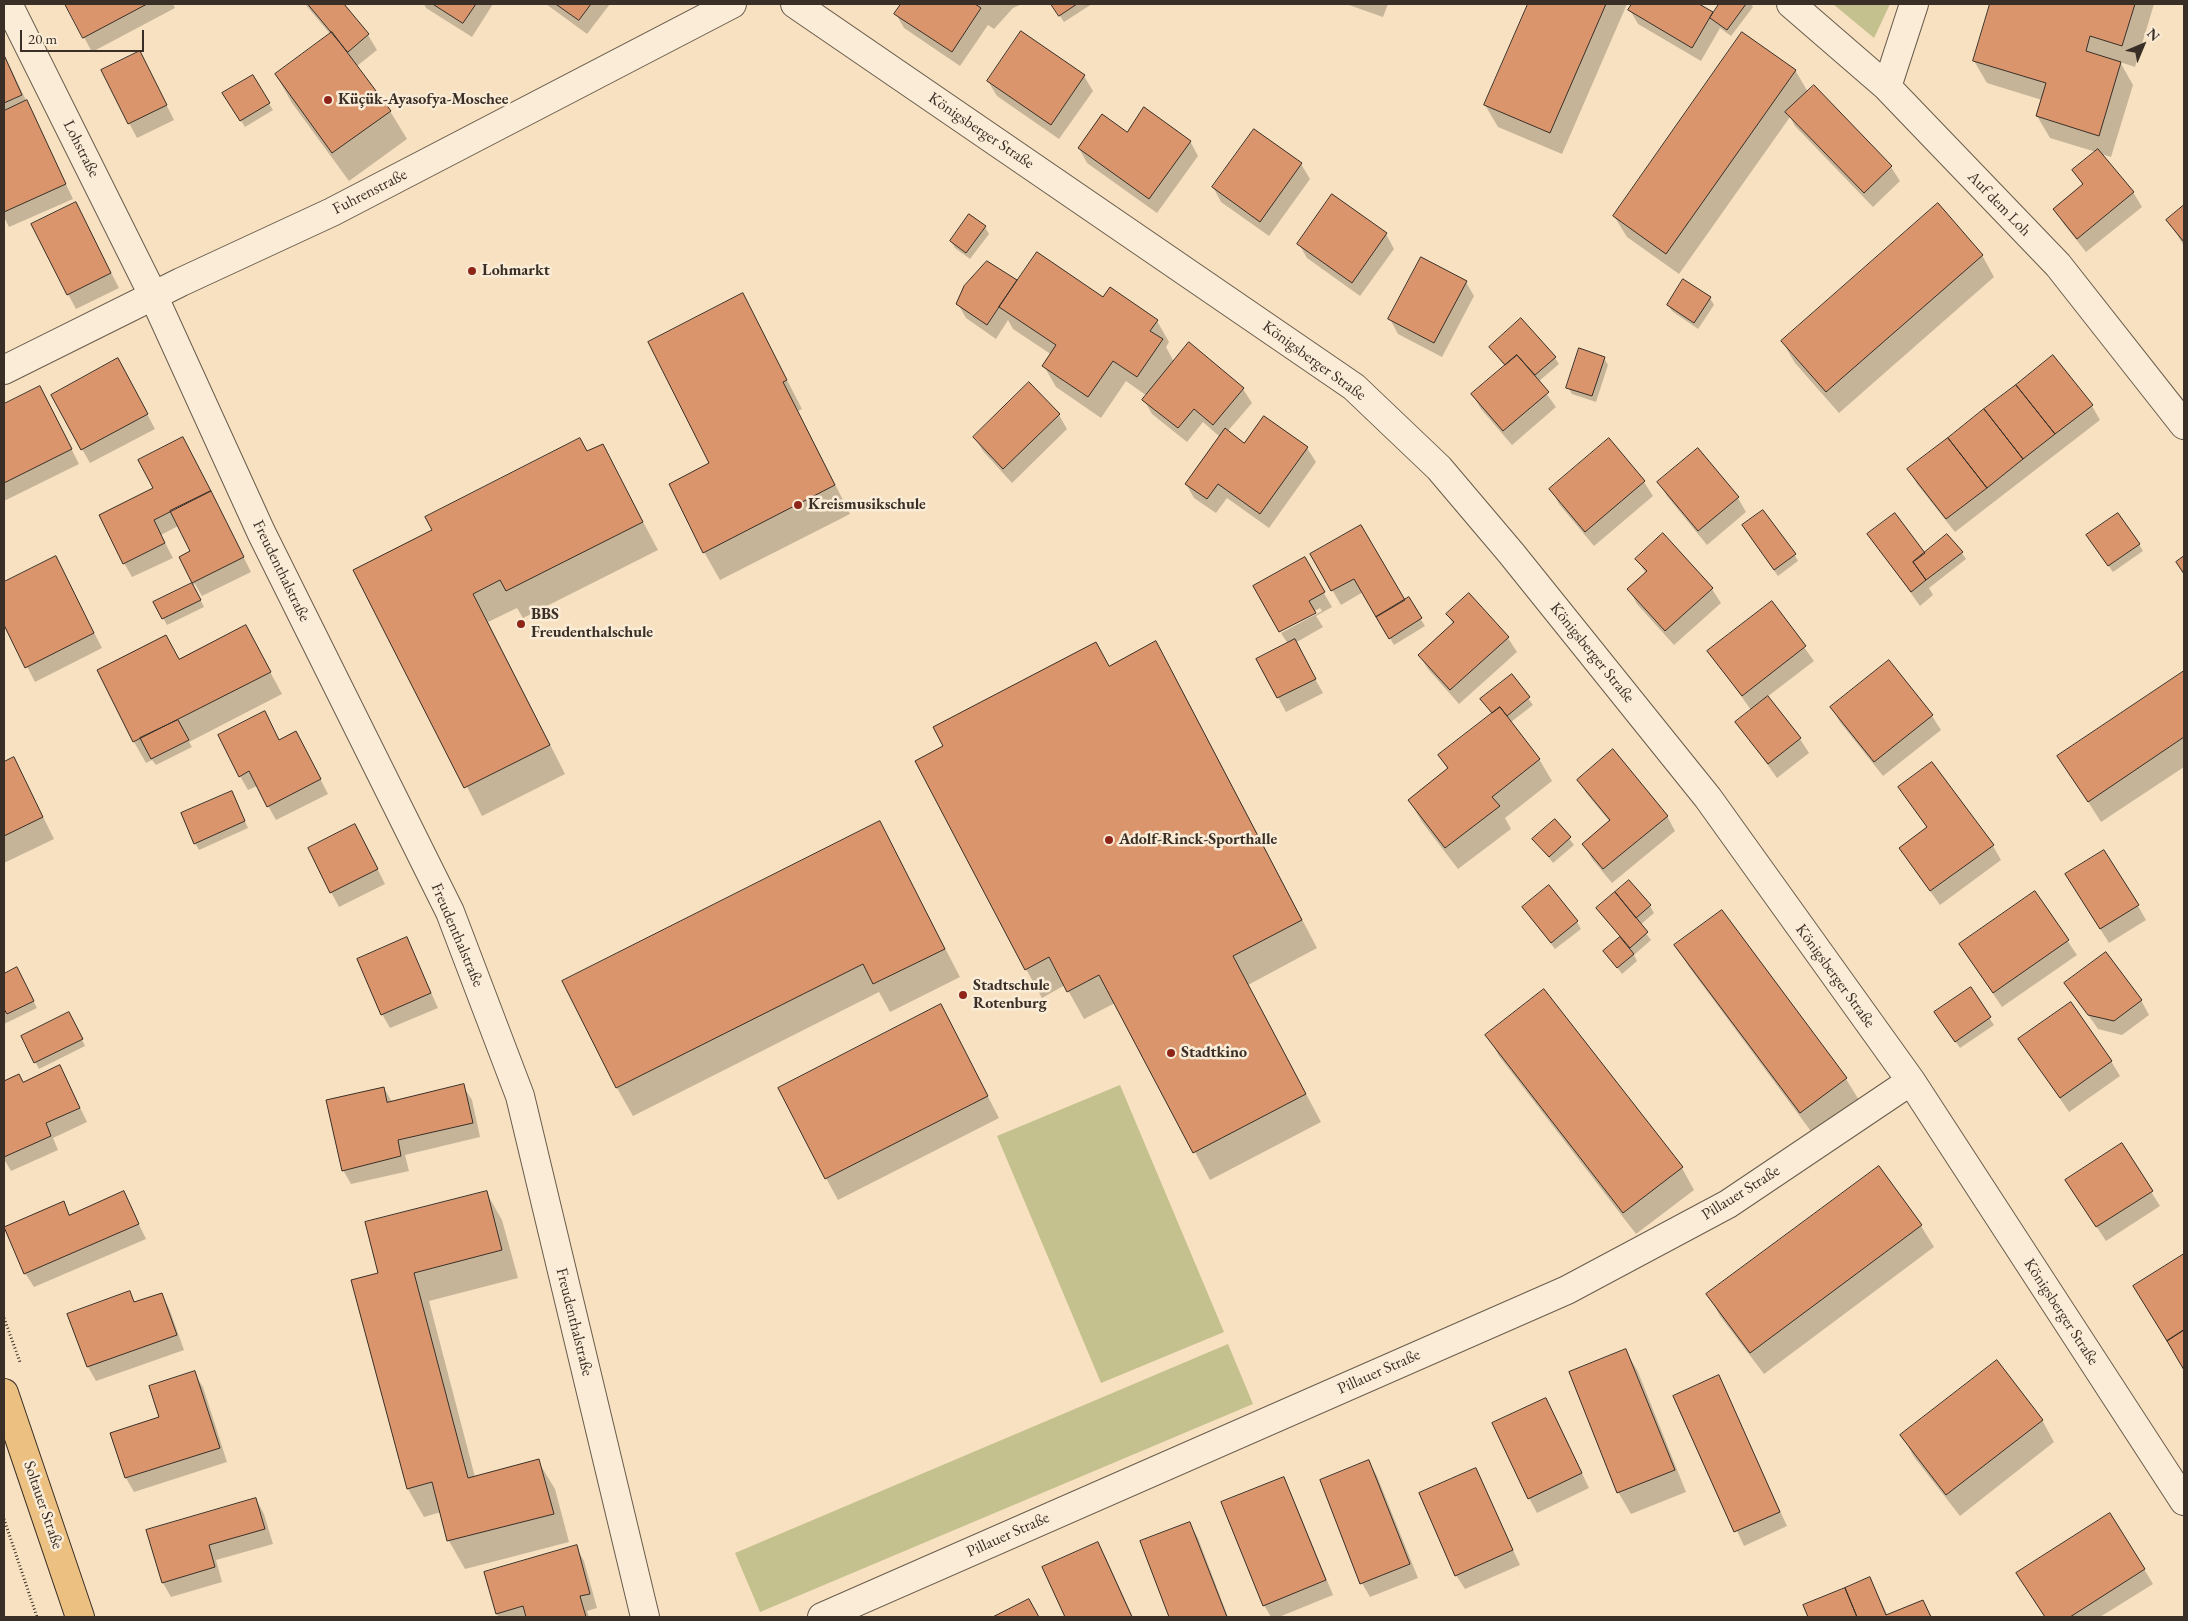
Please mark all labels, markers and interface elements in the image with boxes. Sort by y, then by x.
scale bar [22,20,146,52]
north arrow [2118,20,2168,70]
text: N [2143,24,2164,45]
text: 20 m [28,29,57,48]
street label: Königsberger Straße [924,89,1038,173]
place label: Küçük-Ayasofya-Moschee [338,90,508,110]
marker: Küçük-Ayasofya-Moschee [322,94,334,106]
street label: Lohstraße [58,117,104,181]
street label: Fuhrenstraße [330,165,410,219]
street label: Auf dem Loh [1963,167,2035,241]
place label: Lohmarkt [482,261,550,281]
marker: Lohmarkt [466,265,478,277]
street label: Königsberger Straße [1258,317,1370,405]
place label: Kreismusikschule [808,495,926,515]
marker: Kreismusikschule [792,499,804,511]
street label: Freudenthalstraße [248,517,314,625]
street label: Königsberger Straße [1546,599,1638,707]
place label: BBS Freudenthalschule [531,605,653,643]
marker: BBS Freudenthalschule [515,618,527,630]
place label: Adolf-Rinck-Sporthalle [1119,830,1277,850]
marker: Adolf-Rinck-Sporthalle [1103,834,1115,846]
street label: Freudenthalstraße [427,880,487,990]
street label: Königsberger Straße [1791,920,1879,1032]
place label: Stadtschule Rotenburg [973,976,1049,1014]
marker: Stadtschule Rotenburg [957,989,969,1001]
place label: Stadtkino [1181,1043,1247,1063]
marker: Stadtkino [1165,1047,1177,1059]
street label: Pillauer Straße [1698,1161,1784,1225]
street label: Königsberger Straße [2019,1255,2103,1369]
street label: Freudenthalstraße [551,1266,597,1378]
street label: Pillauer Straße [1335,1345,1423,1399]
street label: Soltauer Straße [19,1458,67,1552]
street label: Pillauer Straße [964,1508,1052,1562]

